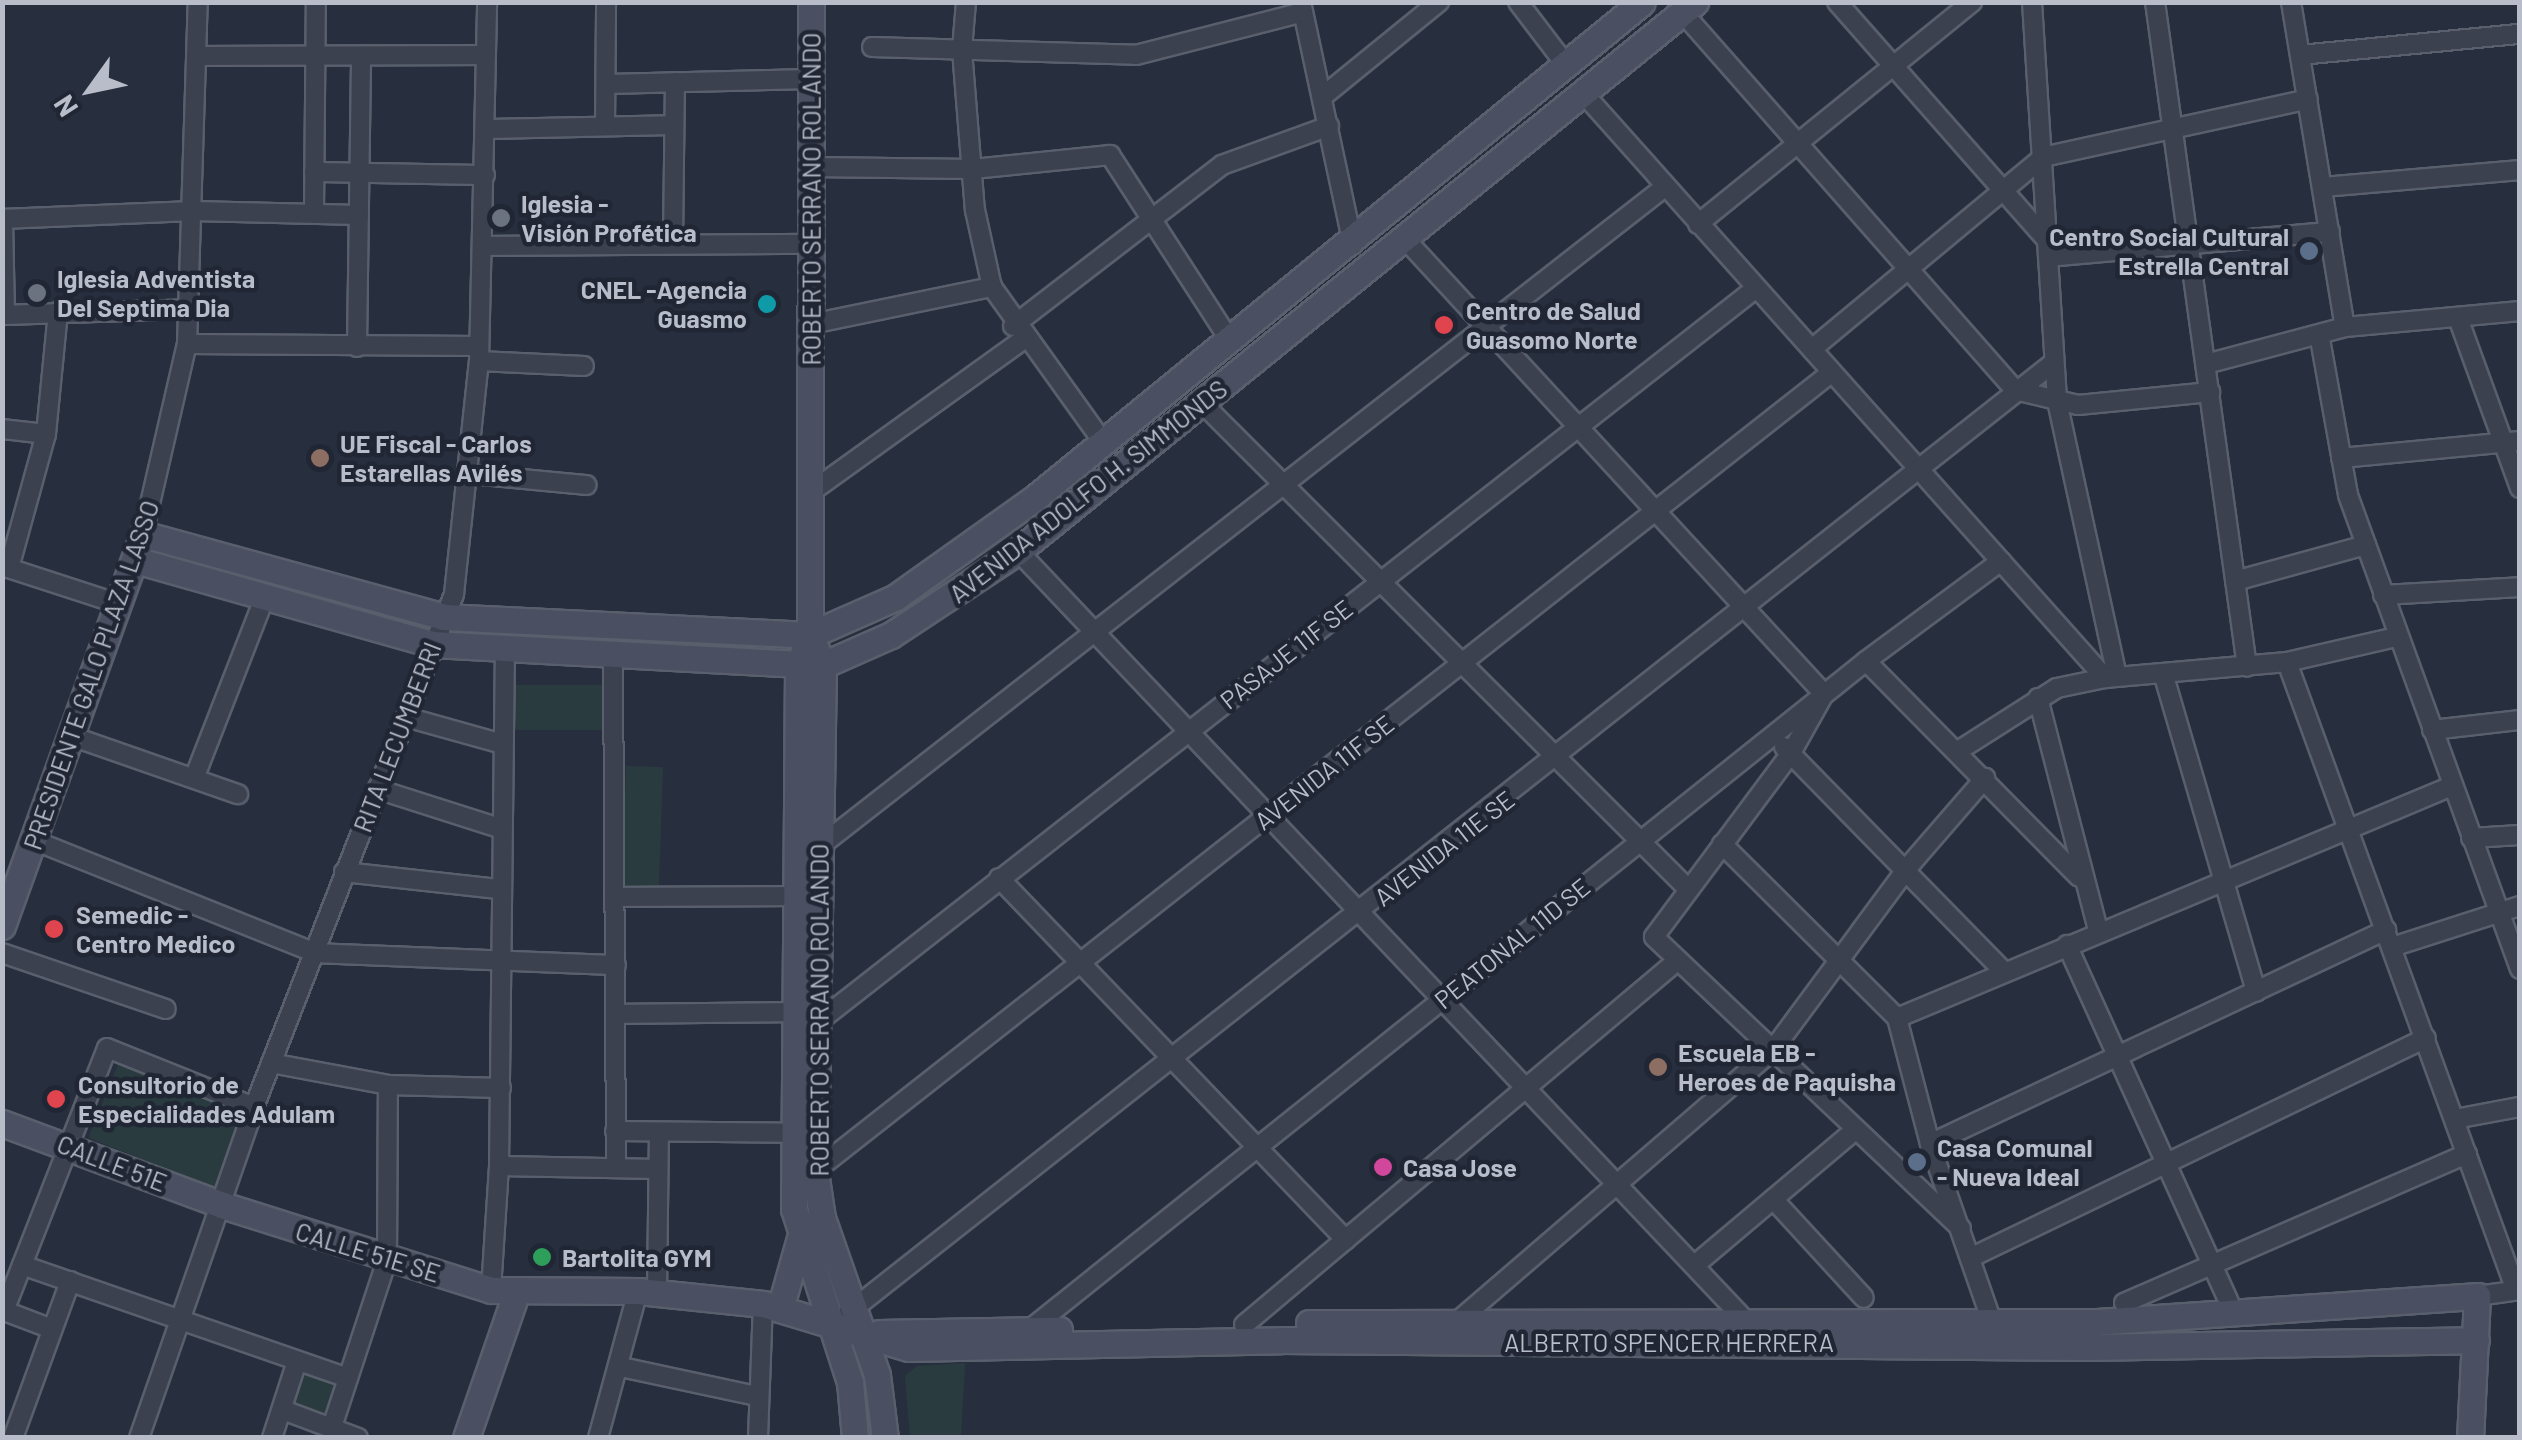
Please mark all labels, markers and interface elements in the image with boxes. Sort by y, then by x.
street label: ROBERTO SERRANO ROLANDO [796,32,826,366]
north arrow [40,40,140,140]
text: N [46,89,84,123]
place label: Iglesia - Visión Profética [521,189,697,248]
marker: Iglesia - Visión Profética [490,207,512,229]
place label: Centro Social Cultural Estrella Central [2049,222,2289,281]
marker: Centro Social Cultural Estrella Central [2298,240,2320,262]
place label: Iglesia Adventista Del Septima Dia [57,264,255,323]
place label: CNEL -Agencia Guasmo [581,275,747,334]
marker: Iglesia Adventista Del Septima Dia [26,282,48,304]
marker: CNEL -Agencia Guasmo [756,293,778,315]
place label: Centro de Salud Guasomo Norte [1466,296,1641,355]
marker: Centro de Salud Guasomo Norte [1431,312,1457,338]
street label: AVENIDA ADOLFO H. SIMMONDS [943,373,1233,609]
place label: UE Fiscal - Carlos Estarellas Avilés [340,429,532,488]
marker: UE Fiscal - Carlos Estarellas Avilés [309,447,331,469]
street label: PRESIDENTE GALO PLAZA LASSO [17,497,165,853]
street label: PASAJE 11F SE [1214,593,1358,715]
street label: RITA LECUMBERRI [347,638,447,836]
street label: AVENIDA 11F SE [1248,708,1400,836]
street label: AVENIDA 11E SE [1368,784,1520,912]
street label: ROBERTO SERRANO ROLANDO [804,843,834,1177]
street label: PEATONAL 11D SE [1428,871,1596,1015]
place label: Semedic - Centro Medico [76,900,235,959]
marker: Semedic - Centro Medico [41,916,67,942]
place label: Escuela EB - Heroes de Paquisha [1678,1038,1896,1097]
marker: Escuela EB - Heroes de Paquisha [1647,1056,1669,1078]
place label: Consultorio de Especialidades Adulam [78,1070,335,1129]
marker: Consultorio de Especialidades Adulam [43,1086,69,1112]
street label: CALLE 51E [53,1128,171,1198]
place label: Casa Comunal - Nueva Ideal [1937,1133,2093,1192]
marker: Casa Comunal - Nueva Ideal [1906,1151,1928,1173]
place label: Casa Jose [1403,1152,1517,1182]
marker: Casa Jose [1372,1156,1394,1178]
street label: CALLE 51E SE [292,1216,444,1288]
place label: Bartolita GYM [562,1242,712,1272]
marker: Bartolita GYM [531,1246,553,1268]
street label: ALBERTO SPENCER HERRERA [1504,1327,1834,1357]

